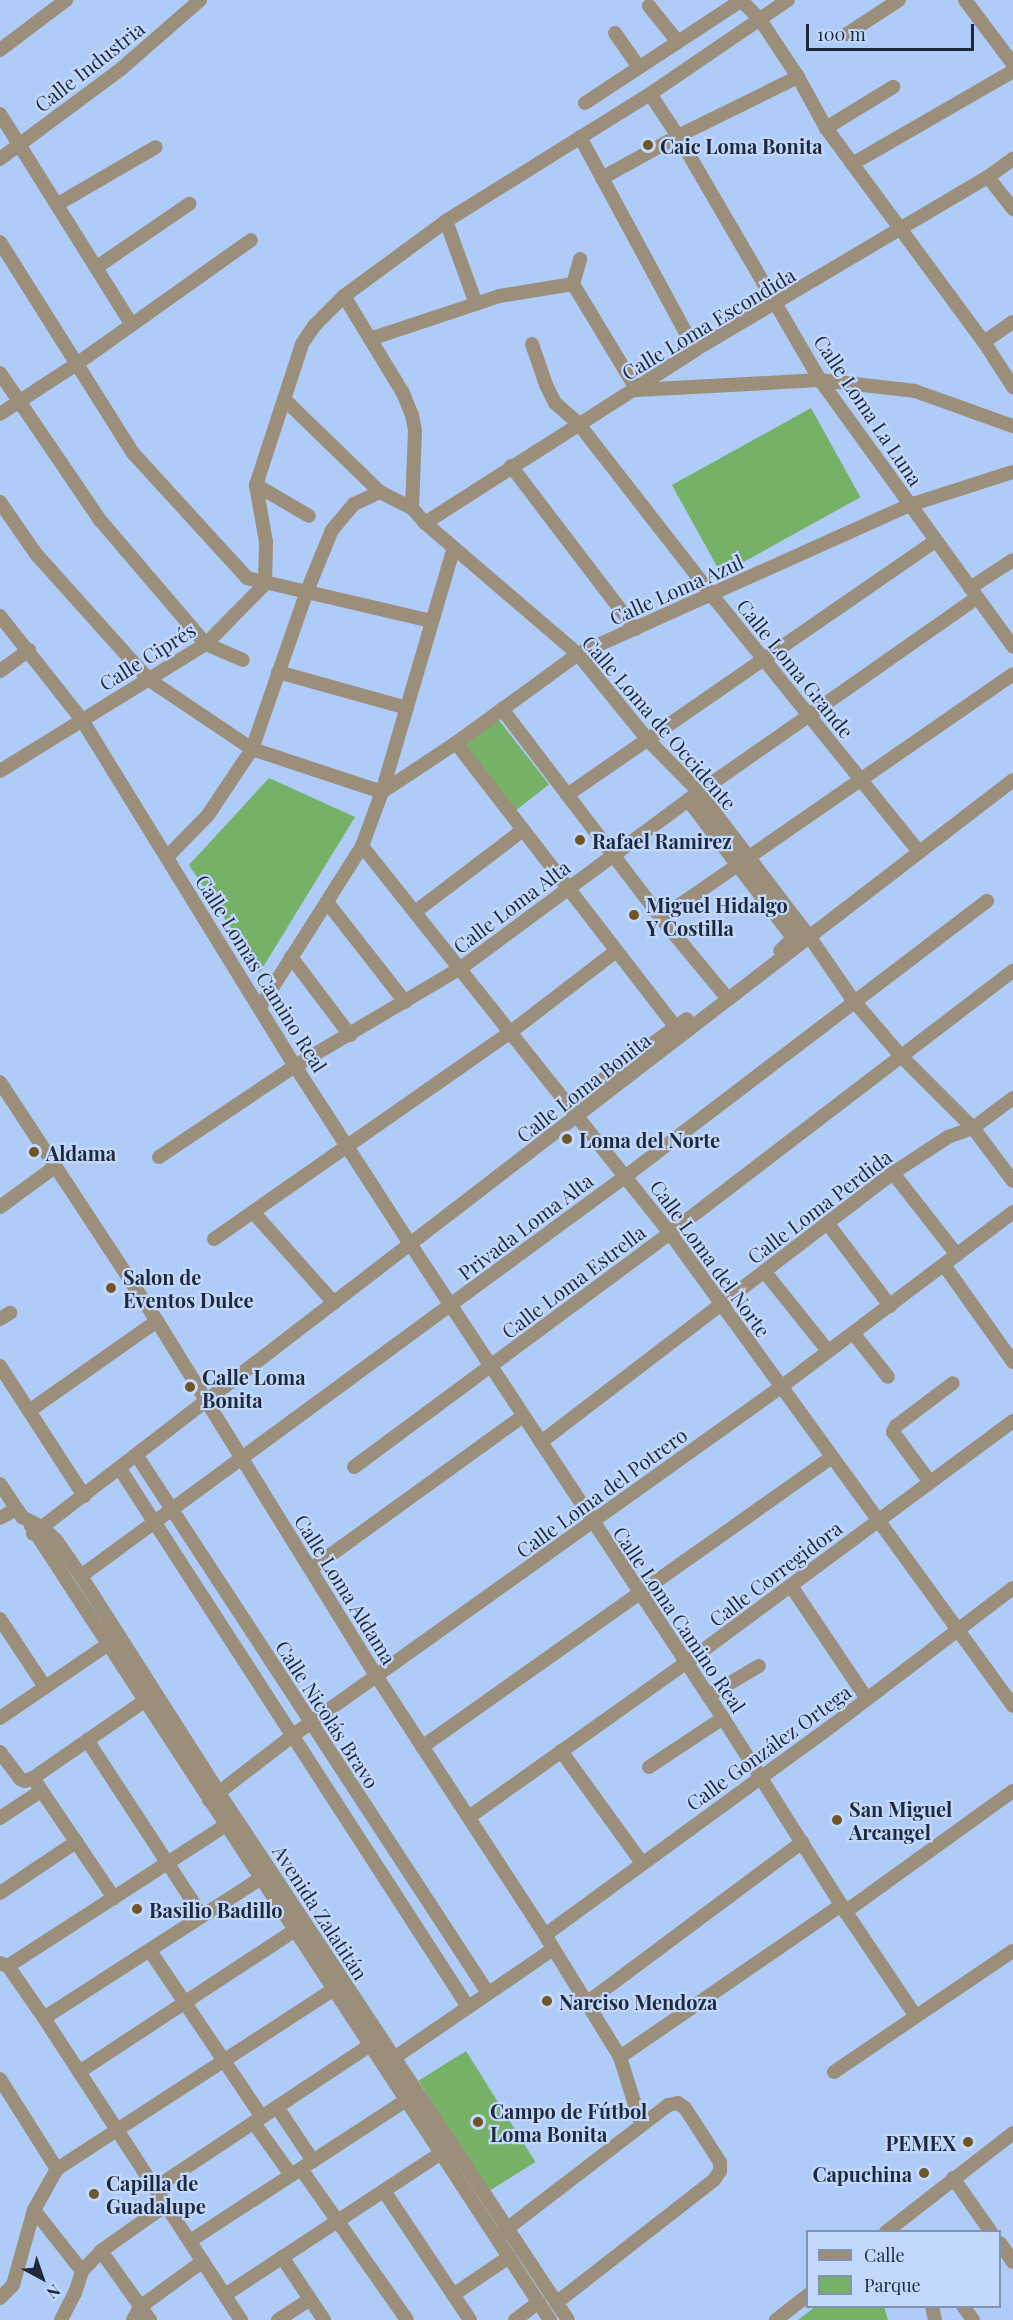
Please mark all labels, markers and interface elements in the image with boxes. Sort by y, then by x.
scale bar [809,12,977,50]
street label: Calle Industria [29,16,149,116]
text: 100 m [817,22,866,46]
place label: Caic Loma Bonita [660,133,823,157]
marker: Caic Loma Bonita [641,138,655,152]
street label: Calle Loma Escondida [617,262,799,384]
street label: Calle Loma La Luna [809,330,929,490]
street label: Calle Loma Azul [605,549,747,629]
street label: Calle Loma Grande [733,594,859,742]
street label: Calle Ciprés [94,617,200,695]
street label: Calle Loma de Occidente [578,630,742,814]
place label: Rafael Ramirez [592,828,732,852]
marker: Rafael Ramirez [573,833,587,847]
street label: Calle Loma Alta [448,854,574,958]
street label: Calle Lomas Camino Real [191,870,333,1076]
place label: Miguel Hidalgo Y Costilla [646,892,788,939]
marker: Miguel Hidalgo Y Costilla [627,908,641,922]
street label: Calle Loma Bonita [511,1027,655,1147]
place label: Loma del Norte [579,1127,720,1151]
marker: Loma del Norte [560,1132,574,1146]
place label: Aldama [46,1140,116,1164]
street label: Calle Loma Perdida [742,1144,896,1268]
marker: Aldama [27,1145,41,1159]
street label: Privada Loma Alta [453,1167,597,1285]
street label: Calle Loma del Norte [646,1175,776,1341]
street label: Calle Loma Estrella [496,1219,650,1343]
place label: Salon de Eventos Dulce [123,1264,253,1311]
marker: Salon de Eventos Dulce [104,1281,118,1295]
place label: Calle Loma Bonita [202,1364,306,1411]
marker: Calle Loma Bonita [183,1380,197,1394]
street label: Calle Loma del Potrero [511,1422,691,1562]
street label: Calle Loma Aldama [290,1509,402,1669]
street label: Calle Corregidora [704,1515,846,1631]
street label: Calle Loma Camino Real [609,1521,751,1717]
street label: Calle Nicolás Bravo [271,1636,385,1792]
street label: Calle González Ortega [681,1679,855,1815]
place label: San Miguel Arcangel [849,1796,952,1843]
marker: San Miguel Arcangel [830,1813,844,1827]
street label: Avenida Zalatitán [268,1840,374,1984]
place label: Basilio Badillo [149,1897,283,1921]
marker: Basilio Badillo [130,1902,144,1916]
place label: Narciso Mendoza [559,1989,717,2013]
marker: Narciso Mendoza [540,1994,554,2008]
place label: Campo de Fútbol Loma Bonita [490,2098,647,2145]
marker: Campo de Fútbol Loma Bonita [471,2115,485,2129]
place label: PEMEX [886,2130,956,2154]
marker: PEMEX [961,2135,975,2149]
place label: Capuchina [812,2161,912,2185]
marker: Capuchina [917,2166,931,2180]
place label: Capilla de Guadalupe [106,2170,206,2217]
marker: Capilla de Guadalupe [87,2187,101,2201]
legend [806,2230,1001,2308]
text: Calle [864,2243,905,2267]
north arrow [12,2248,72,2308]
text: Parque [864,2273,921,2297]
text: N [43,2280,65,2304]

